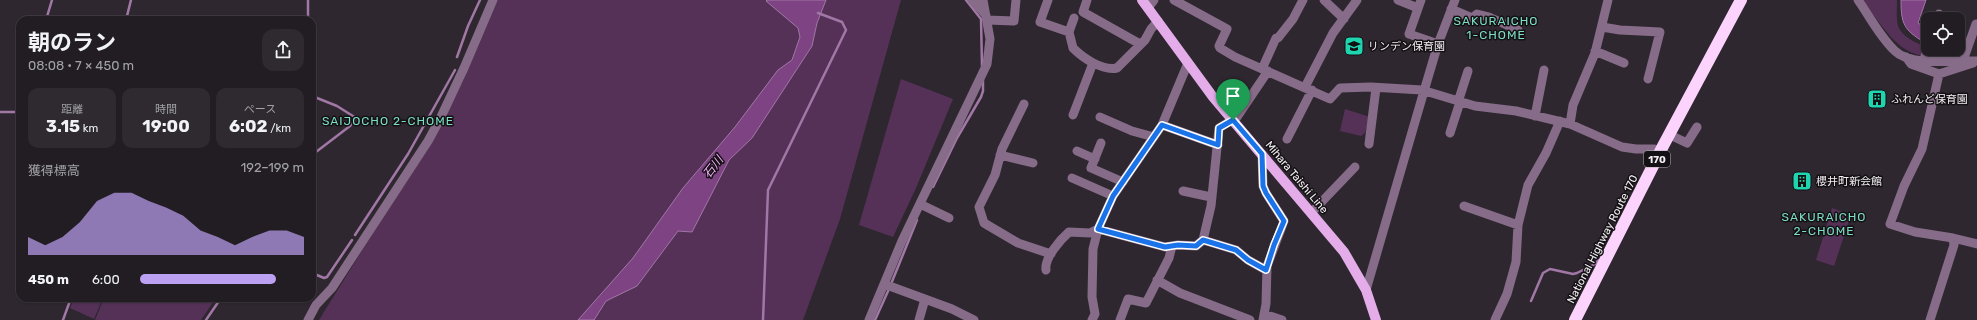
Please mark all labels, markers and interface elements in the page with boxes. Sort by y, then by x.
map controls [1921,12,1965,56]
button: locate [1921,12,1965,56]
district label: SAKURAICHO 1-CHOME [1454,14,1538,42]
text: 朝のラン [28,29,116,56]
button: share [262,29,304,71]
school or university icon: リンデン保育園 [1343,35,1365,57]
place label: リンデン保育園 [1368,40,1445,53]
text: 08:08 · 7 × 450 m [28,58,134,73]
pin [1216,79,1250,120]
icon: arrive [1222,85,1244,107]
building icon: ふれんど保育園 [1866,88,1888,110]
place label: ふれんど保育園 [1891,93,1968,106]
text: 距離 [61,103,83,116]
text: 時間 [155,103,177,116]
text: ペース [244,103,276,116]
district label: SAIJOCHO 2-CHOME [322,114,454,128]
text: 3.15 [46,116,80,136]
text: 19:00 [142,116,190,136]
text: 6:02 [229,116,268,136]
text: km [80,122,98,135]
text: /km [268,122,291,135]
street label: Mihara Taishi Line [1263,139,1331,216]
road number: 170 [1644,151,1670,167]
water label: 石川 [700,152,727,181]
text: 192–199 m [241,160,304,175]
text: 獲得標高 [28,163,80,178]
building icon: 櫻井町新会館 [1791,170,1813,192]
street label: National Highway Route 170 [1564,173,1641,306]
place label: 櫻井町新会館 [1816,175,1882,188]
district label: SAKURAICHO 2-CHOME [1782,210,1866,238]
text: 450 m [28,272,69,287]
text: 6:00 [92,272,120,287]

